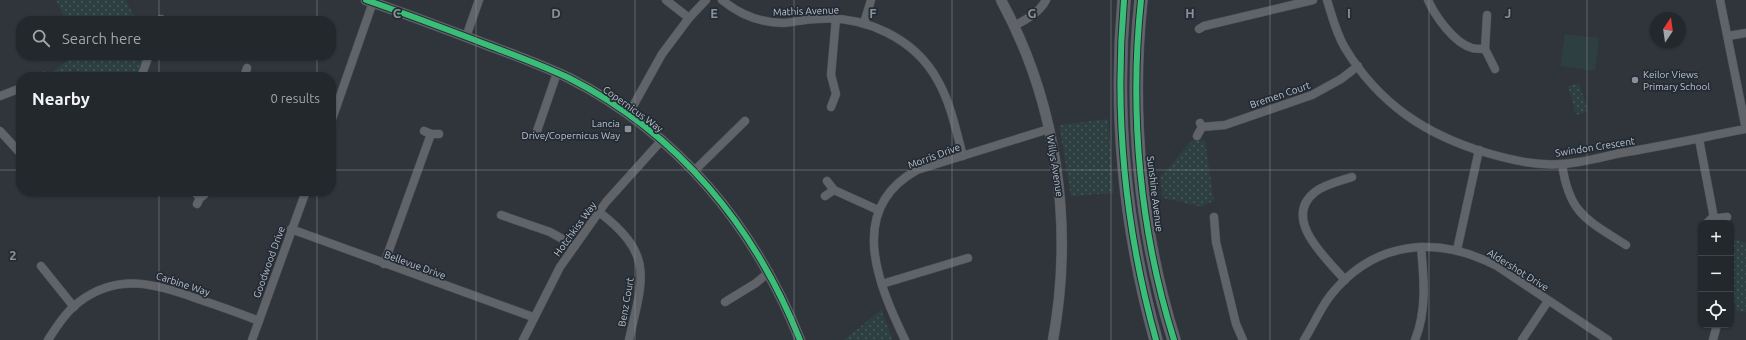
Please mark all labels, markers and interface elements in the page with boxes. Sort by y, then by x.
street label: Mathis Avenue [773,4,839,18]
text: C [393,6,402,20]
text: D [551,6,561,20]
text: E [710,6,718,20]
text: F [869,6,877,20]
text: G [1028,6,1037,20]
text: H [1185,6,1195,20]
text: I [1347,6,1351,20]
text: J [1505,6,1511,20]
north arrow [1650,12,1686,48]
search box [16,16,336,60]
icon: search [30,27,52,49]
text: Search here [62,30,141,47]
place label: Keilor Views Primary School [1643,69,1710,92]
marker: Keilor Views Primary School [1630,75,1640,85]
street label: Bremen Court [1248,79,1312,110]
street label: Copernicus Way [601,84,665,134]
text: Nearby [32,89,90,108]
text: 0 results [270,91,320,105]
place label: Lancia Drive/Copernicus Way [522,118,620,141]
marker: Lancia Drive/Copernicus Way [623,124,633,134]
street label: Willys Avenue [1045,134,1065,198]
street label: Swindon Crescent [1554,135,1636,159]
street label: Morris Drive [906,141,962,171]
street label: Sunshine Avenue [1145,155,1165,233]
street label: Hotchkiss Way [552,200,599,258]
map controls [1698,220,1734,328]
button: + [1698,220,1734,256]
street label: Goodwood Drive [251,225,287,299]
street label: Aldershot Drive [1485,247,1551,293]
text: 2 [9,248,17,262]
street label: Bellevue Drive [383,249,447,281]
button: − [1698,256,1734,292]
street label: Carbine Way [155,270,211,298]
street label: Benz Court [616,276,636,328]
button: locate [1698,292,1734,328]

